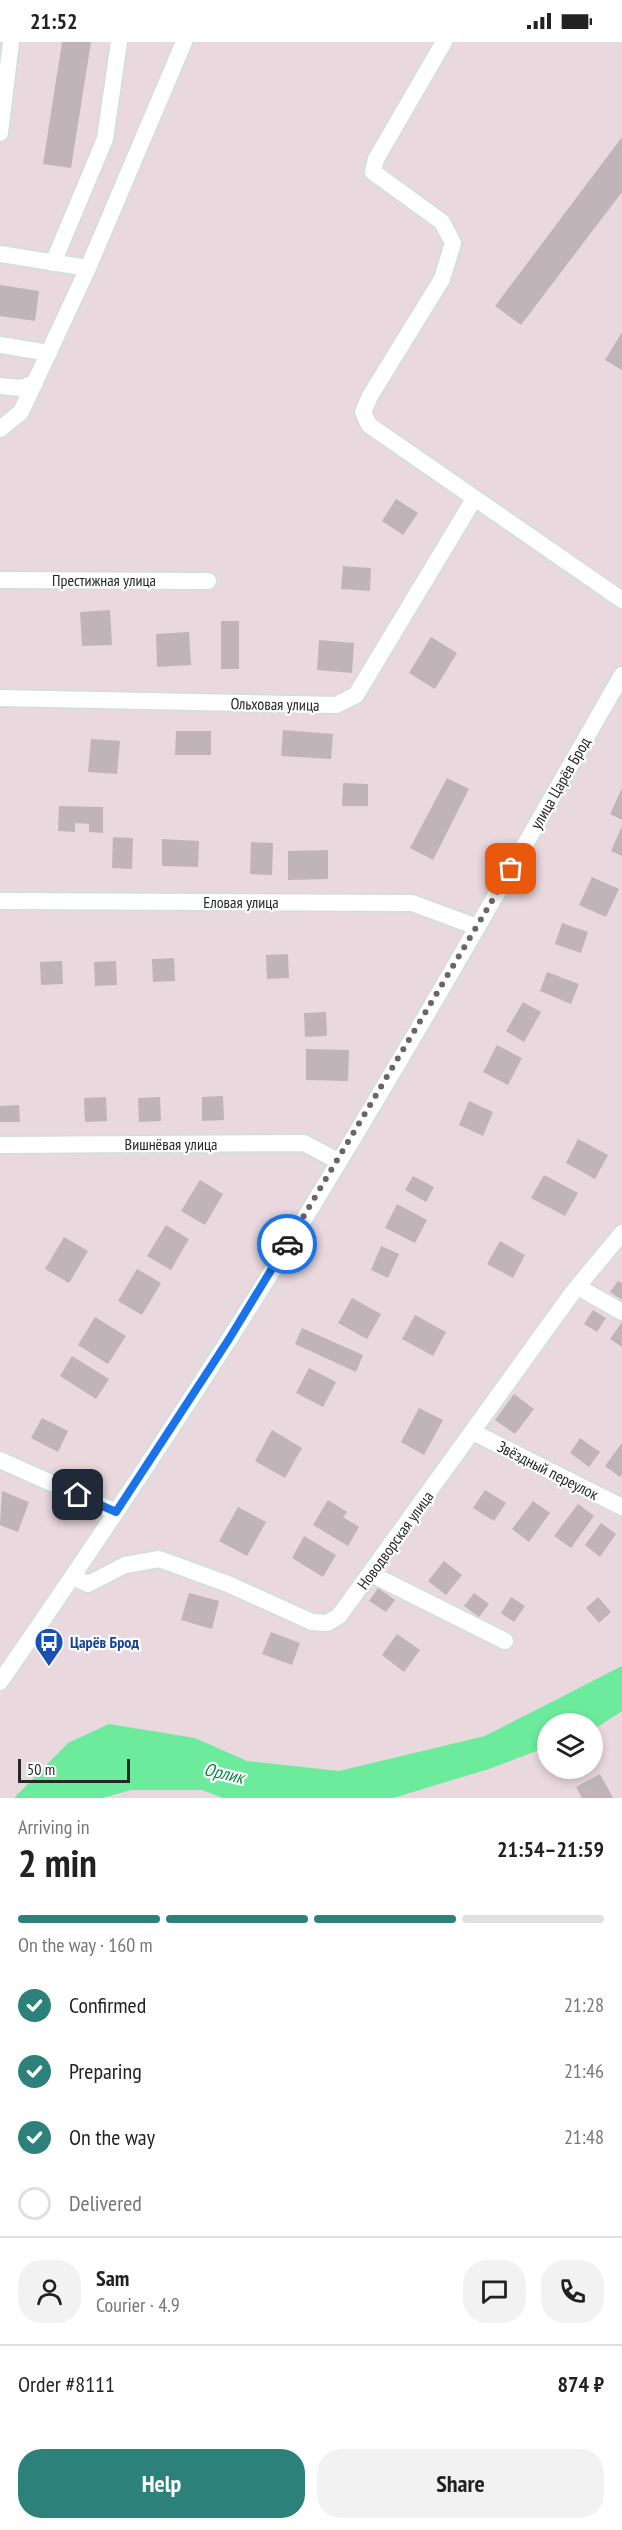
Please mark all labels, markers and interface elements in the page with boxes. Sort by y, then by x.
text: 21:52 [30,7,78,35]
street label: Престижная улица [52,570,156,590]
street label: Ольховая улица [230,693,320,715]
street label: улица Царёв Брод [526,733,594,833]
pin [485,843,536,894]
icon: bag [494,852,527,885]
street label: Еловая улица [203,892,279,912]
street label: Вишнёвая улица [125,1134,217,1154]
courier [257,1214,317,1274]
icon: car [271,1228,304,1261]
street label: Звёздный переулок [494,1436,603,1504]
pin [52,1469,103,1520]
icon: home [61,1478,94,1511]
street label: Новодворская улица [353,1487,437,1593]
bus stop icon: Царёв Брод [33,1626,65,1668]
place label: Царёв Брод [70,1632,139,1652]
map controls [537,1713,603,1779]
button: layers [537,1713,603,1779]
scale bar [18,1756,130,1784]
water label: Орлик [202,1757,248,1789]
text: 50 m [27,1759,55,1779]
text: Arriving in [18,1814,90,1840]
text: 21:54–21:59 [497,1835,604,1863]
text: 2 min [18,1837,97,1888]
text: On the way · 160 m [18,1932,153,1958]
icon: check [18,1989,51,2022]
text: Confirmed [69,1991,146,2019]
text: 21:28 [564,1992,604,2018]
icon: check [18,2055,51,2088]
text: Preparing [69,2057,142,2085]
text: 21:46 [564,2058,604,2084]
icon: check [18,2121,51,2154]
text: On the way [69,2123,155,2151]
text: 21:48 [564,2124,604,2150]
text: Delivered [69,2189,142,2217]
button: person [18,2260,81,2323]
button: chat [463,2260,526,2323]
button: phone [541,2260,604,2323]
text: Sam [96,2264,129,2292]
text: Courier · 4.9 [96,2292,180,2318]
text: Order #8111 [18,2370,115,2398]
text: 874 ₽ [557,2370,604,2398]
button: Help [18,2449,305,2518]
button: Share [317,2449,604,2518]

